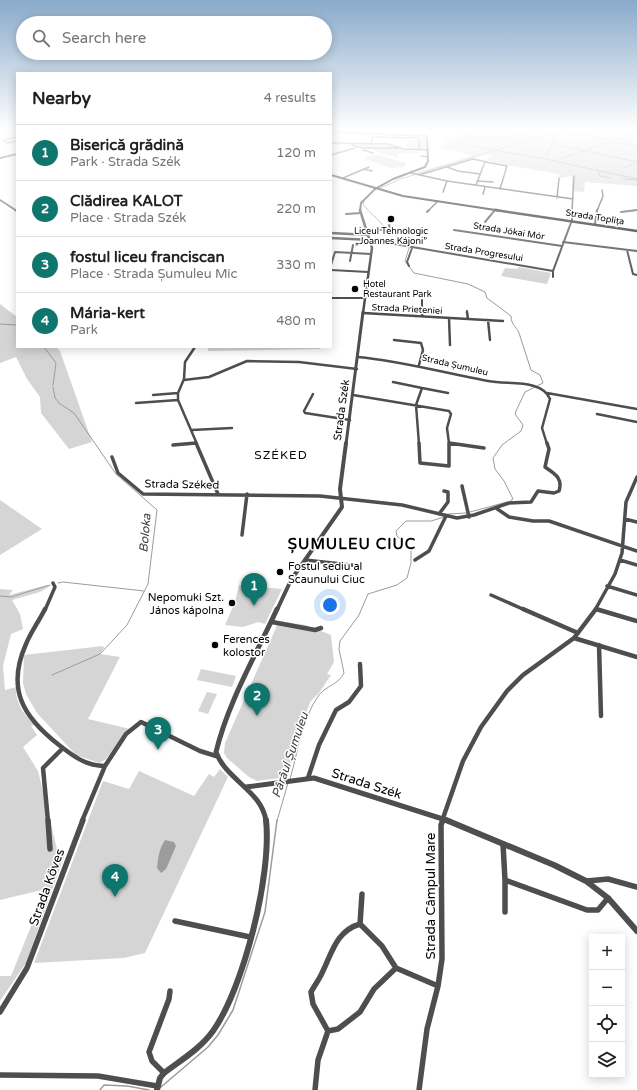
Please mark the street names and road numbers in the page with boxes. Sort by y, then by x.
street label: Strada Toplița [565,207,625,228]
street label: Strada Jókai Mór [473,220,546,243]
street label: Strada Progresului [444,241,524,264]
street label: Strada Prieteniei [371,302,443,317]
street label: Strada Șumuleu [421,352,489,378]
street label: Strada Szék [331,379,352,441]
street label: Strada Széked [145,477,219,492]
street label: Strada Szék [330,765,404,803]
street label: Strada Câmpul Mare [423,833,439,959]
street label: Strada Köves [26,847,68,928]

